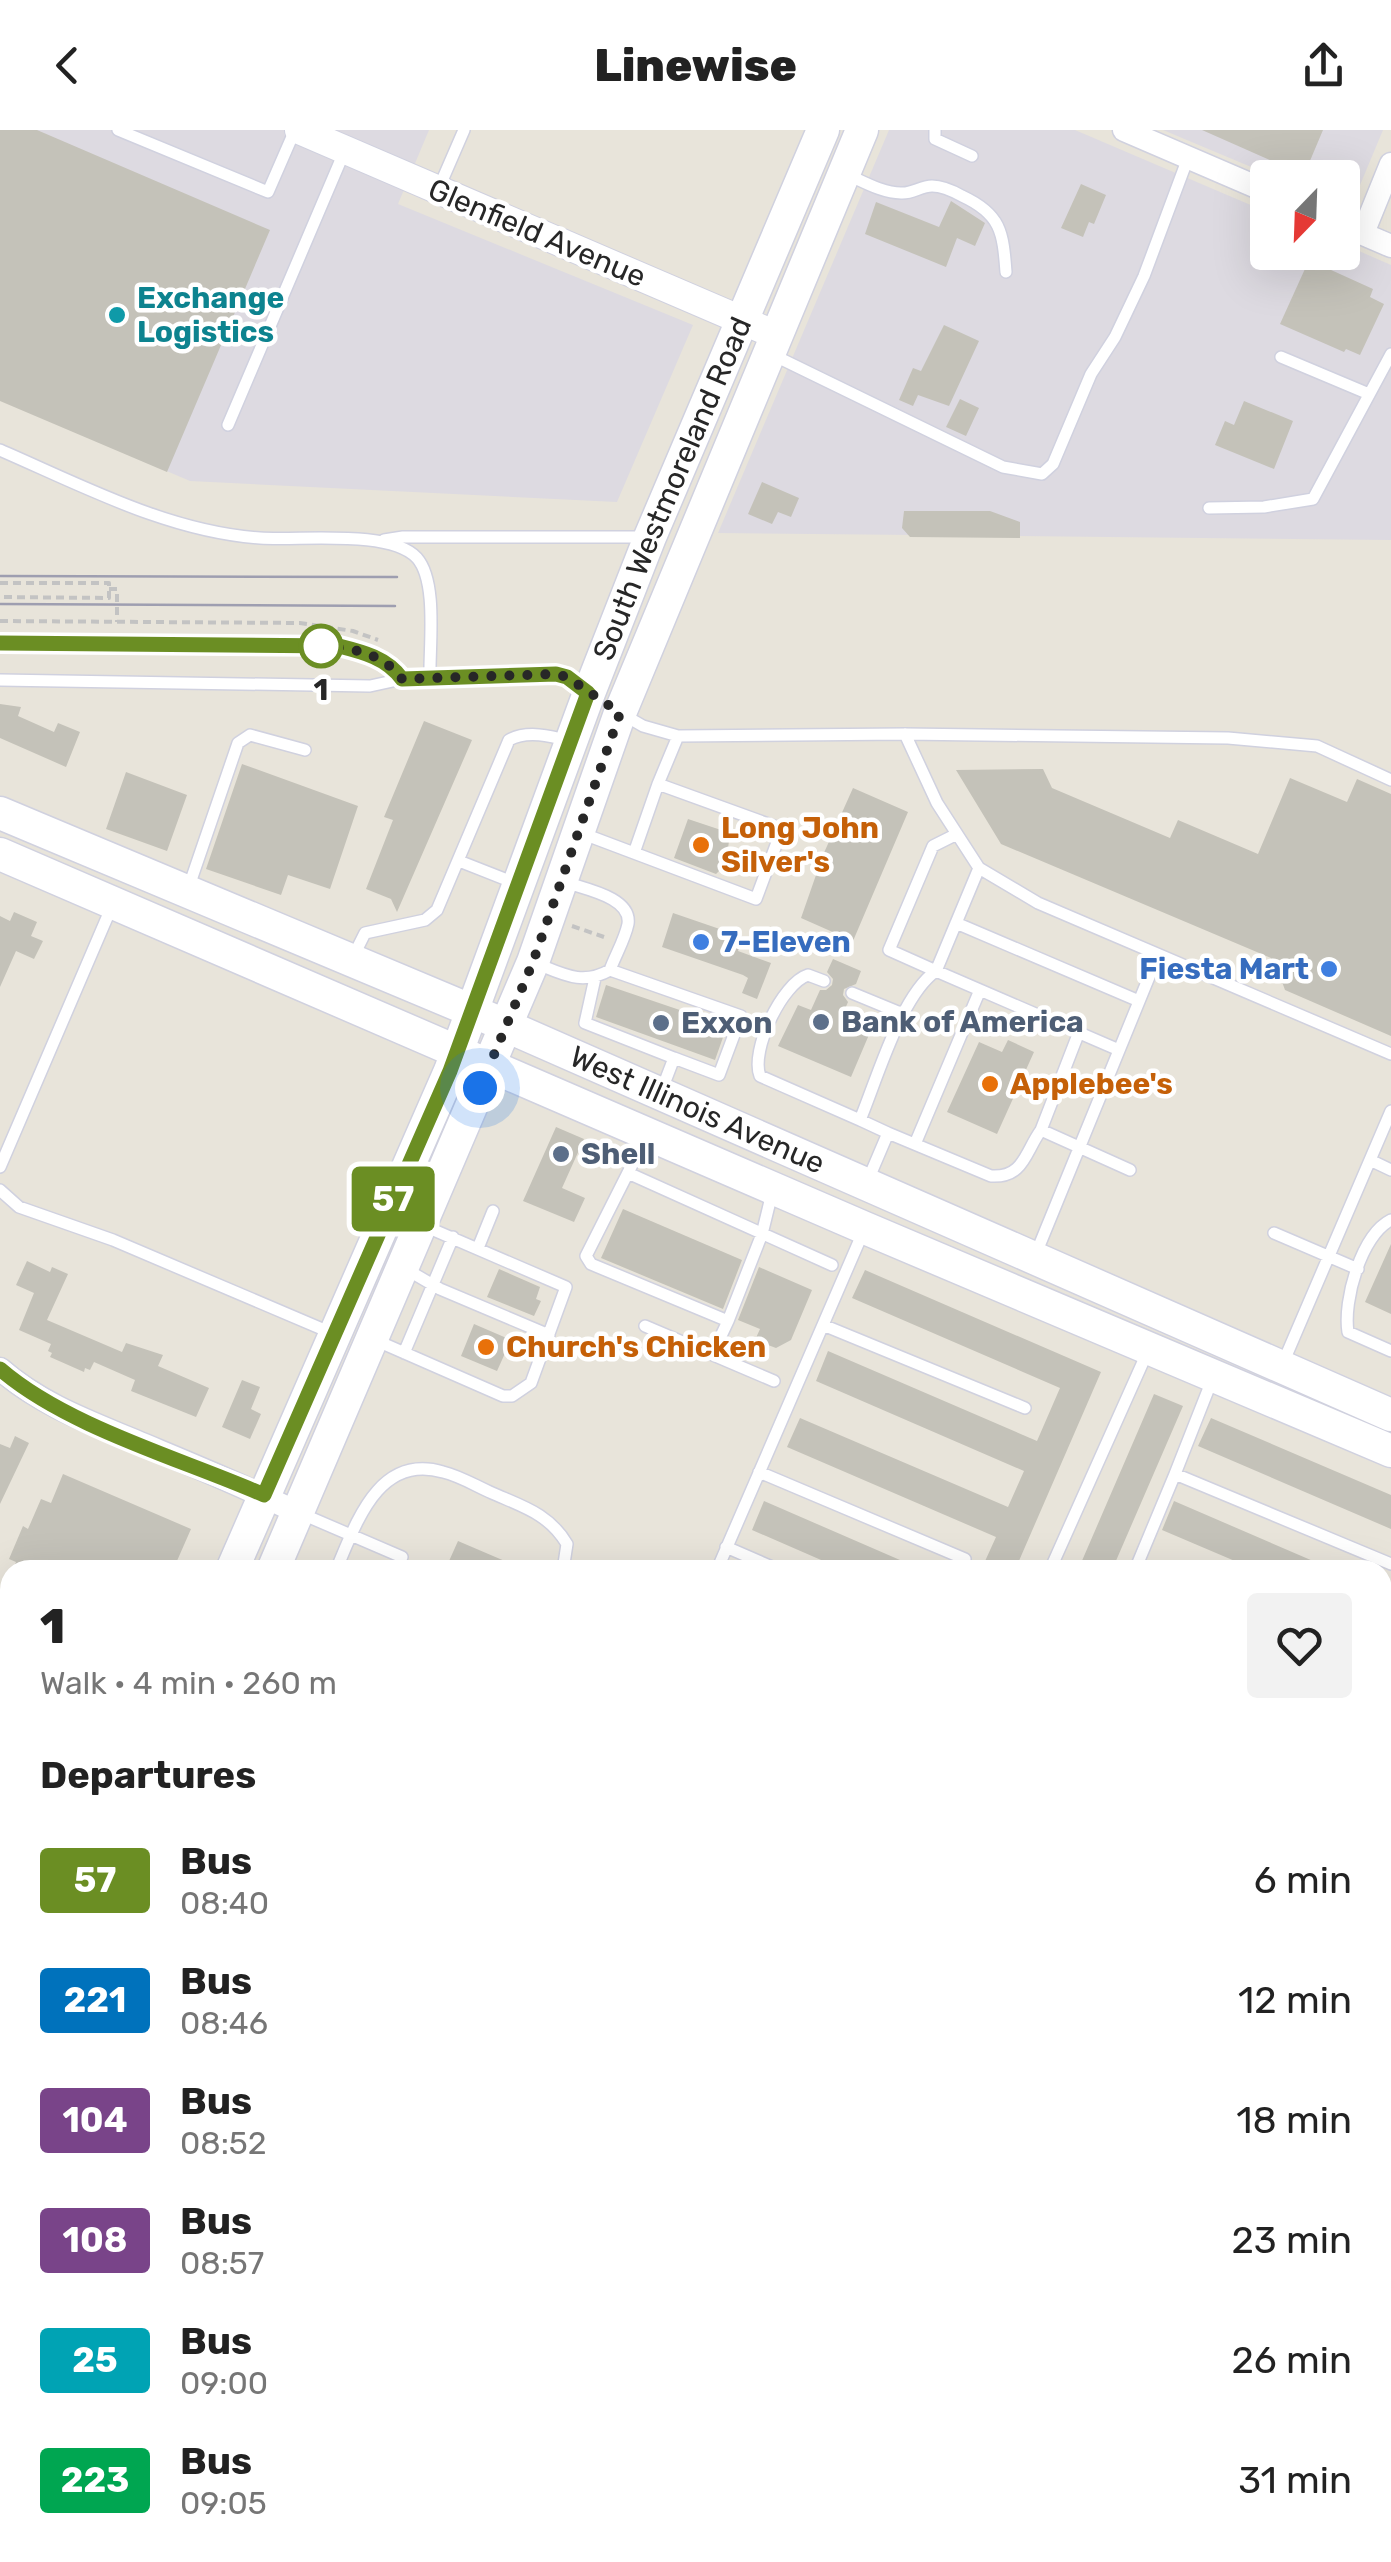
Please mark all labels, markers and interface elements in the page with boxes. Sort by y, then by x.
icon: back [40,38,95,93]
icon: share [1296,38,1351,93]
text: Linewise [594,39,797,92]
north arrow [1250,160,1360,270]
map controls [1250,160,1360,270]
street label: Glenfield Avenue [423,171,651,295]
place label: Exchange Logistics [137,280,284,350]
marker: Exchange Logistics [106,304,128,326]
street label: South Westmoreland Road [586,312,759,666]
marker: 1 [300,625,342,667]
place label: 1 [314,672,328,708]
place label: Long John Silver's [721,810,879,880]
marker: Long John Silver's [690,834,712,856]
place label: 7-Eleven [721,924,851,960]
marker: 7-Eleven [690,931,712,953]
place label: Fiesta Mart [1139,951,1309,987]
marker: Fiesta Mart [1318,958,1340,980]
place label: Bank of America [841,1004,1084,1040]
place label: Exxon [681,1005,772,1041]
marker: Bank of America [810,1011,832,1033]
marker: Exxon [650,1012,672,1034]
street label: West Illinois Avenue [565,1038,830,1182]
your location [455,1063,505,1113]
place label: Applebee's [1010,1066,1173,1102]
marker: Applebee's [979,1073,1001,1095]
place label: Shell [581,1136,655,1172]
marker: Shell [550,1143,572,1165]
line badge: 57 [348,1166,438,1232]
text: 57 [372,1178,414,1220]
place label: Church's Chicken [506,1329,766,1365]
marker: Church's Chicken [475,1336,497,1358]
button: heart [1247,1593,1352,1698]
text: 1 [40,1598,65,1655]
text: Walk · 4 min · 260 m [40,1664,337,1702]
text: Departures [40,1752,256,1798]
text: Bus [180,1838,252,1884]
text: 6 min [1254,1857,1352,1903]
text: 57 [74,1859,116,1901]
text: 08:40 [180,1884,269,1922]
text: Bus [180,1958,252,2004]
text: 12 min [1238,1977,1352,2023]
text: 221 [64,1979,126,2021]
text: 08:46 [180,2004,268,2042]
text: Bus [180,2078,252,2124]
text: 18 min [1236,2097,1352,2143]
text: 104 [62,2099,128,2141]
text: 08:52 [180,2124,267,2162]
text: Bus [180,2198,252,2244]
text: 23 min [1232,2217,1352,2263]
text: 108 [63,2219,127,2261]
text: 08:57 [180,2244,264,2282]
text: Bus [180,2318,252,2364]
text: 26 min [1231,2337,1352,2383]
text: 25 [72,2339,118,2381]
text: 09:00 [180,2364,268,2402]
text: Bus [180,2438,252,2484]
text: 31 min [1238,2457,1352,2503]
text: 223 [61,2459,129,2501]
text: 09:05 [180,2484,267,2522]

